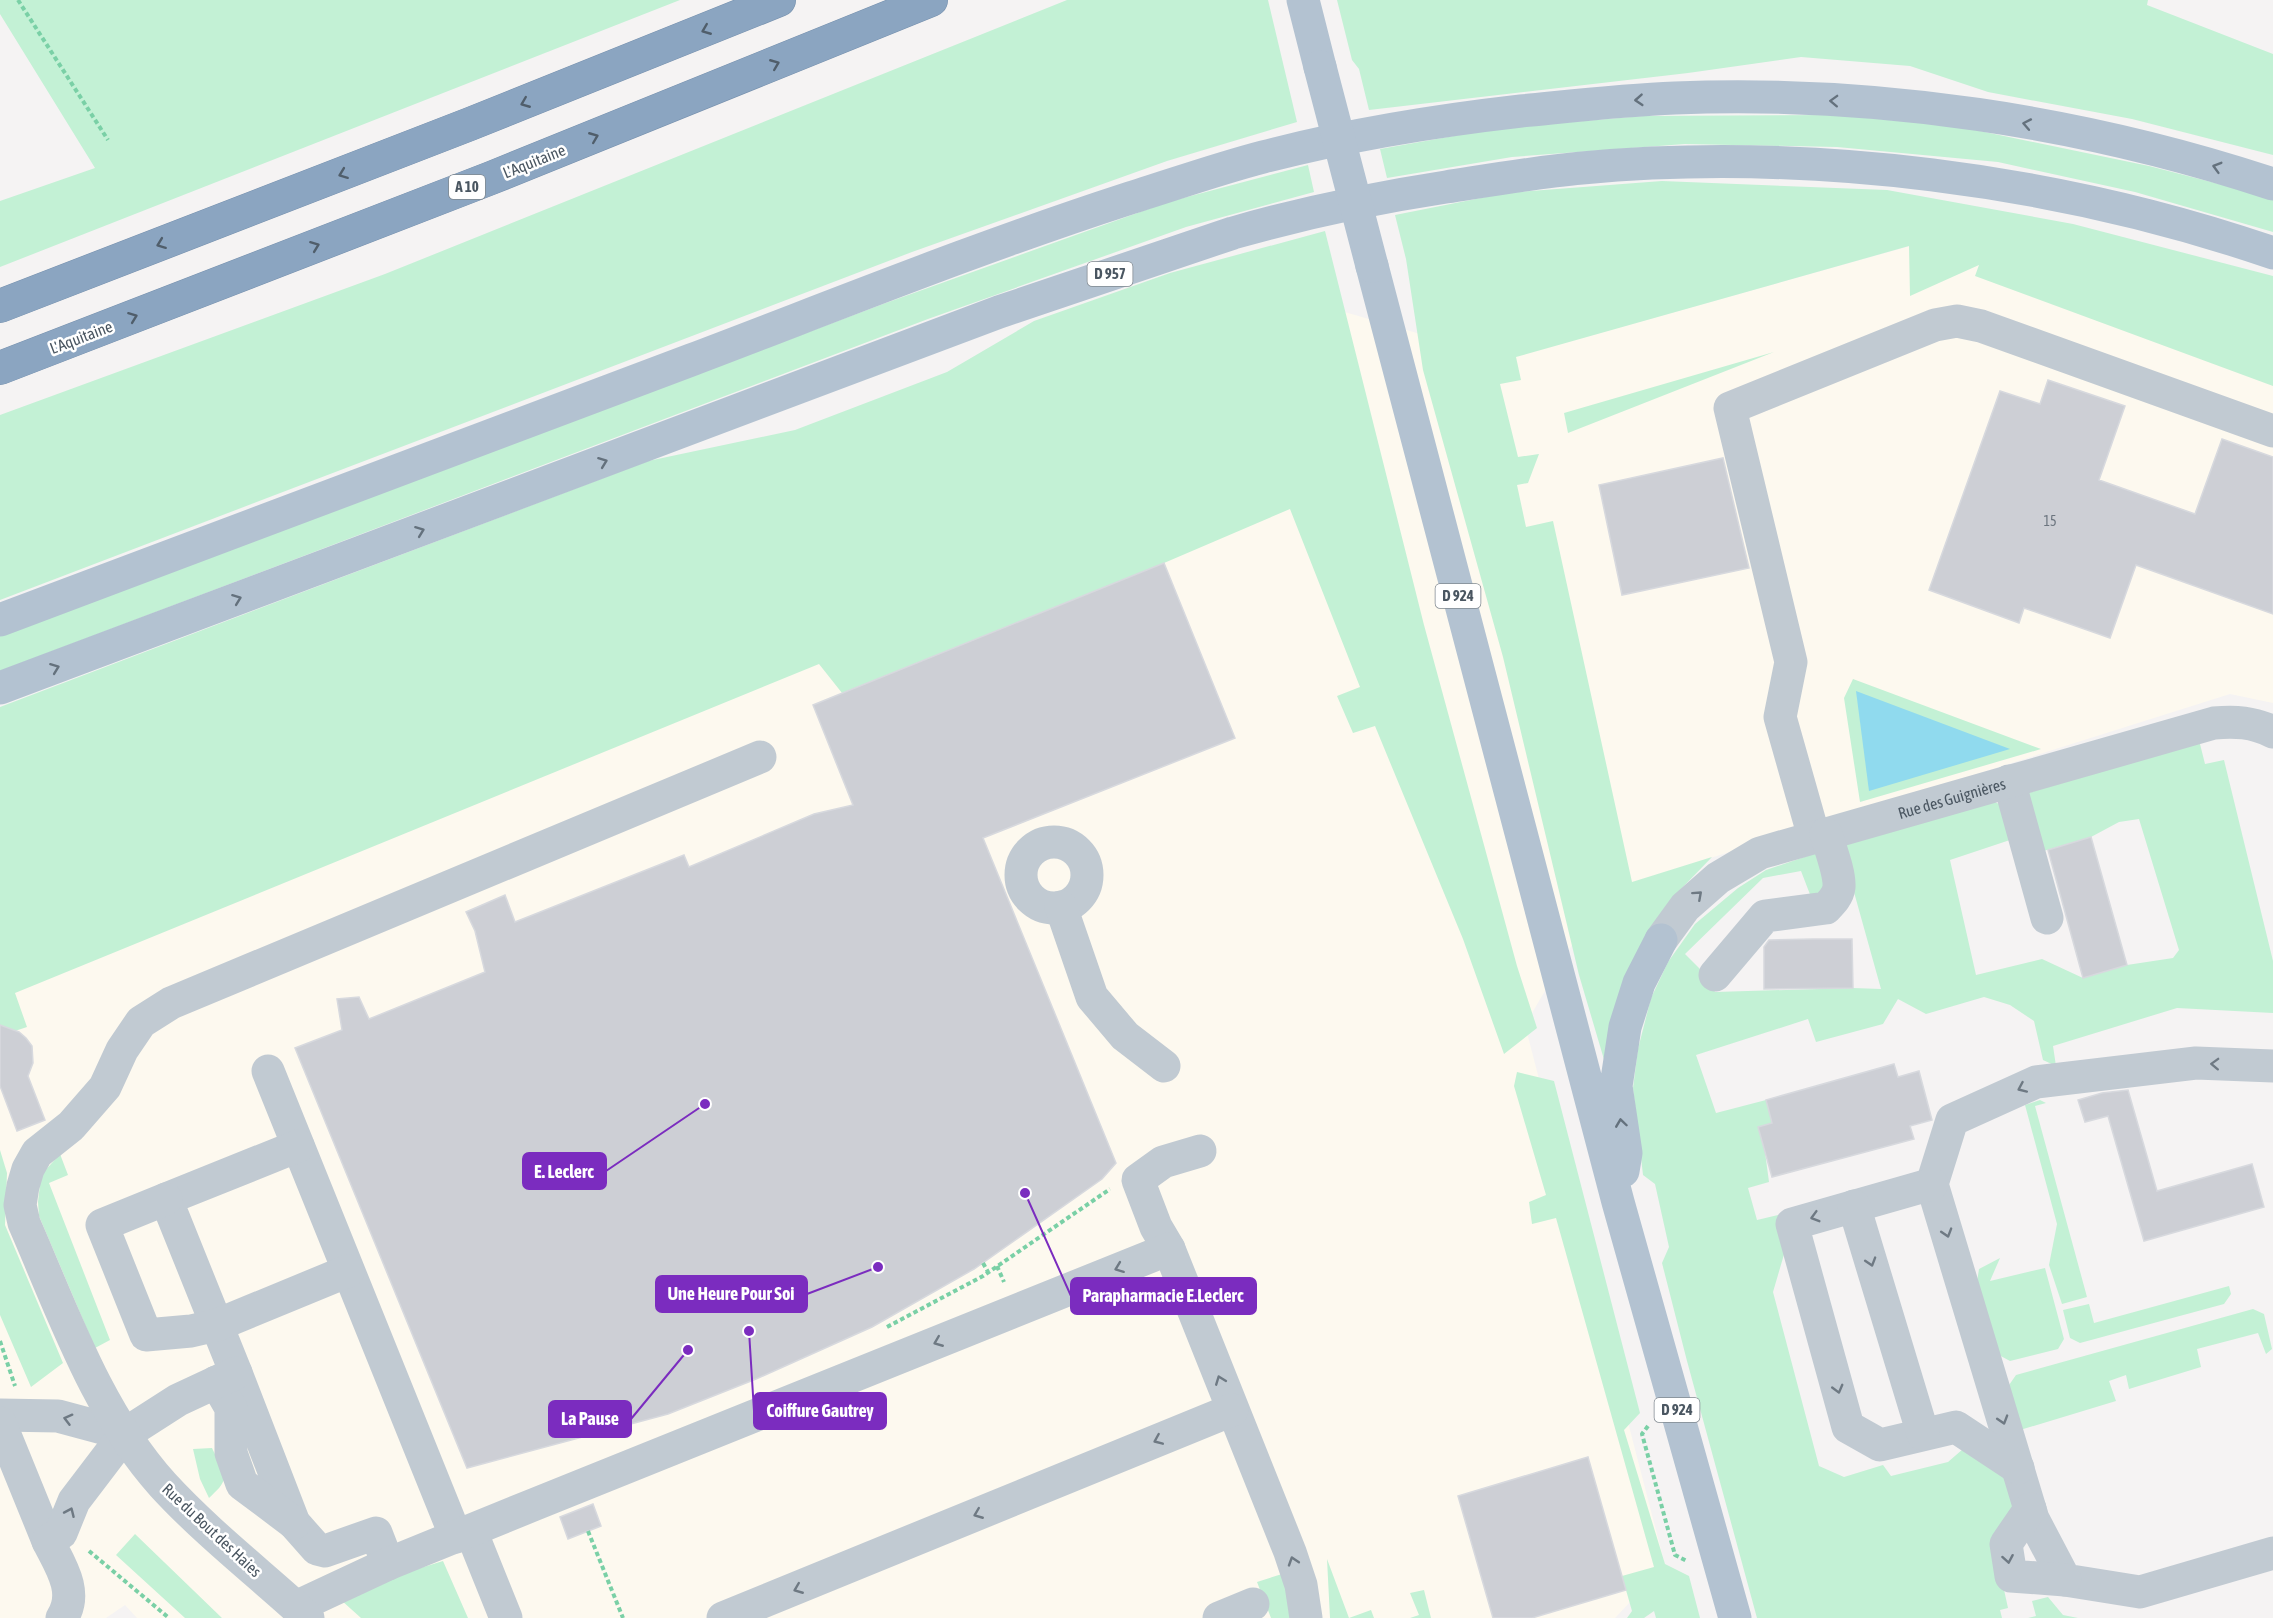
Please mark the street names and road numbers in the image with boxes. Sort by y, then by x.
street label: L'Aquitaine [500,140,568,183]
road number: A 10 [449,175,485,199]
road number: D 957 [1088,262,1132,286]
street label: L'Aquitaine [47,317,115,358]
road number: D 924 [1436,584,1480,608]
street label: Rue des Guignières [1896,774,2008,822]
road number: D 924 [1654,1398,1700,1422]
street label: Rue du Bout des Haies [159,1480,265,1581]

